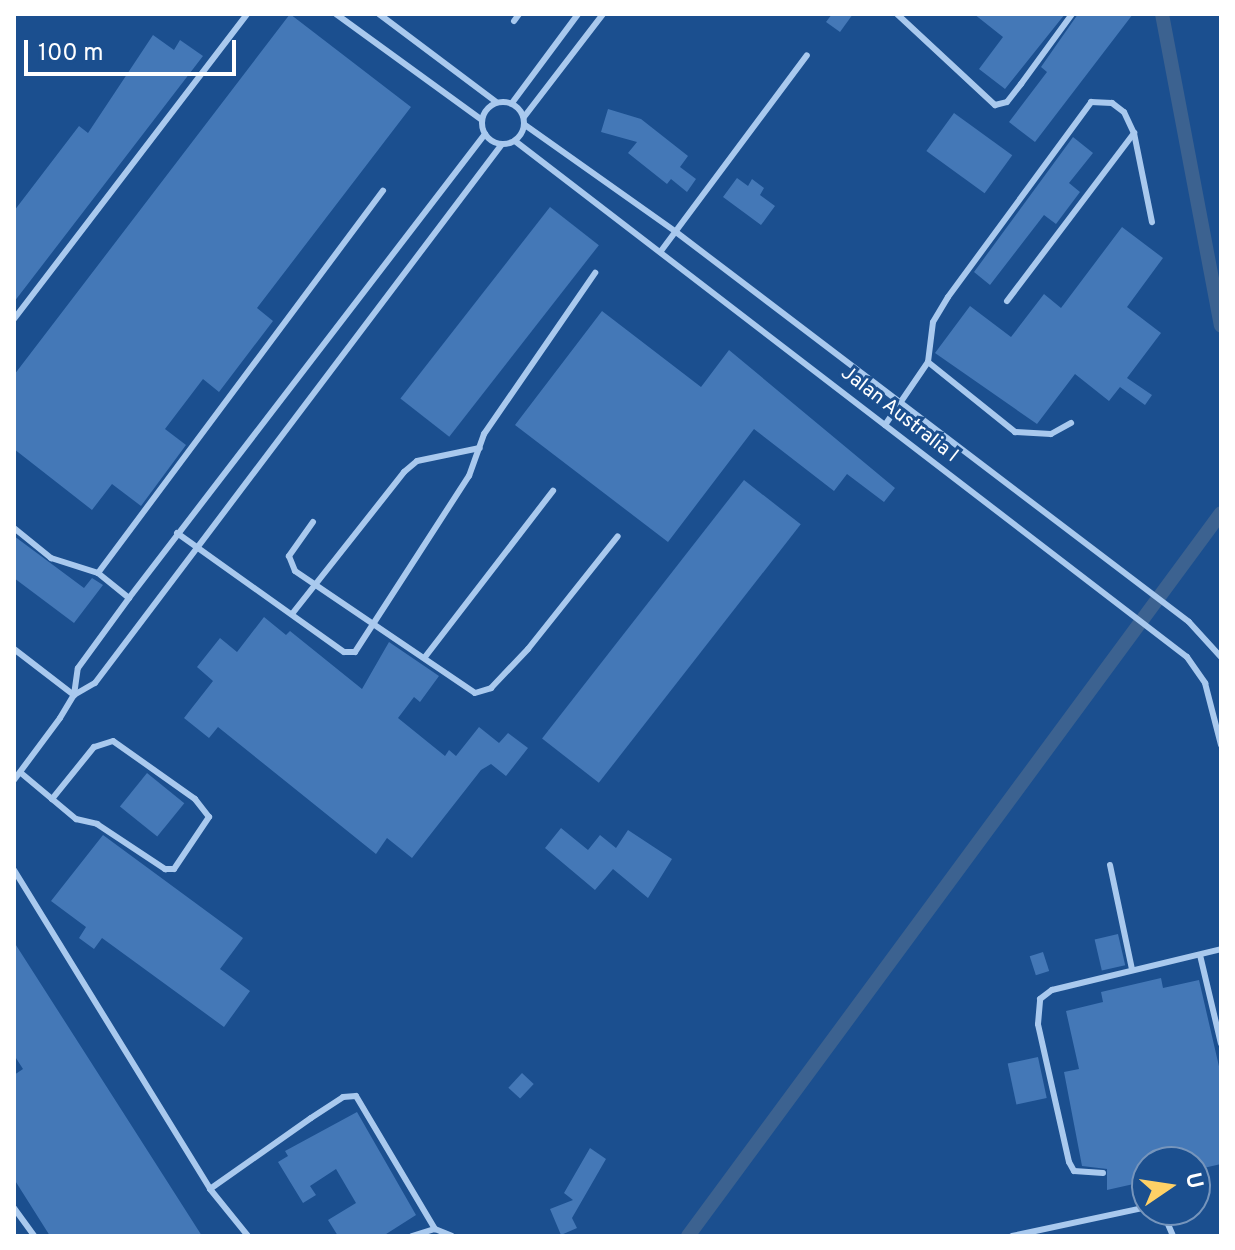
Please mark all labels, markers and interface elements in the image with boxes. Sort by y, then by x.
scale bar [28,24,240,74]
text: 100 m [38,39,104,69]
street label: Jalan Australia I [835,361,963,469]
north arrow [1131,1146,1211,1226]
text: U [1178,1170,1208,1192]

